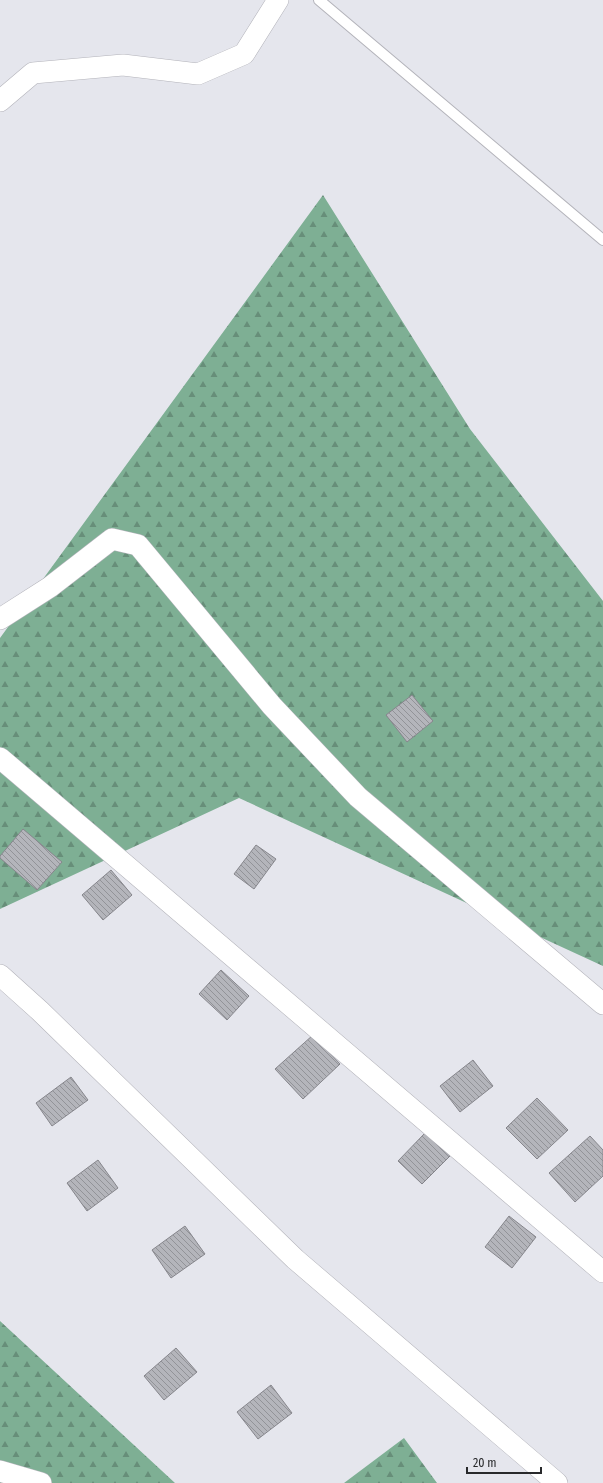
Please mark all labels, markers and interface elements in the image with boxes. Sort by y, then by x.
scale bar [467,1449,541,1475]
text: 20 m [473,1456,497,1470]

